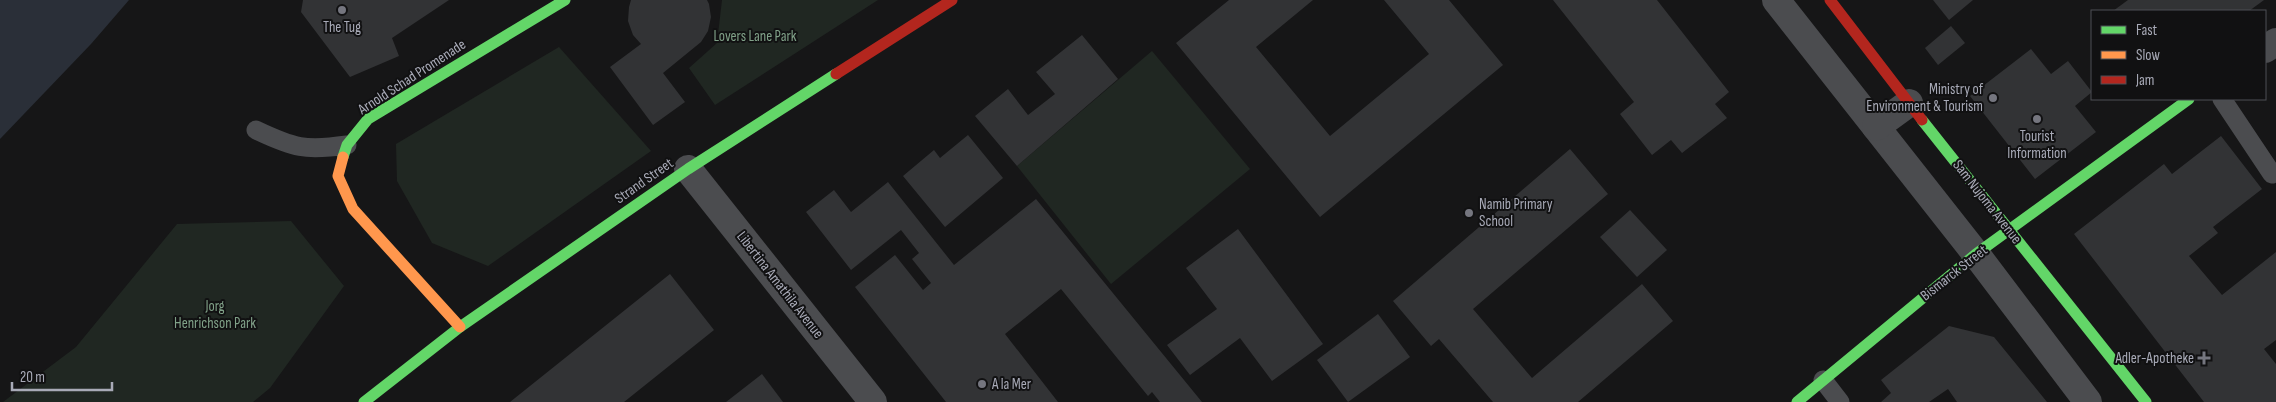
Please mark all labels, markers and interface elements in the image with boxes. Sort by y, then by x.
marker: The Tug [336,4,348,16]
legend [2091,10,2266,100]
place label: The Tug [323,18,361,37]
text: Fast [2136,21,2158,40]
park label: Lovers Lane Park [713,27,797,46]
street label: Arnold Schad Promenade [354,35,470,120]
text: Slow [2136,46,2160,65]
text: Jam [2135,71,2154,90]
place label: Ministry of Environment & Tourism [1866,80,1984,116]
marker: Ministry of Environment & Tourism [1987,92,1999,104]
marker: Tourist Information [2031,113,2043,125]
place label: Tourist Information [2007,127,2067,163]
street label: Strand Street [611,154,677,208]
street label: Sam Nujoma Avenue [1948,156,2026,248]
place label: Namib Primary School [1479,195,1553,231]
marker: Namib Primary School [1463,207,1475,219]
street label: Libertina Amathila Avenue [732,228,828,342]
street label: Bismarck Street [1917,241,1992,305]
park label: Jorg Henrichson Park [174,297,256,333]
place label: Adler-Apotheke [2115,349,2194,368]
marker: Adler-Apotheke [2198,352,2210,364]
scale bar [12,360,112,392]
text: 20 m [20,368,45,387]
place label: A la Mer [991,375,1032,394]
marker: A la Mer [976,378,988,390]

